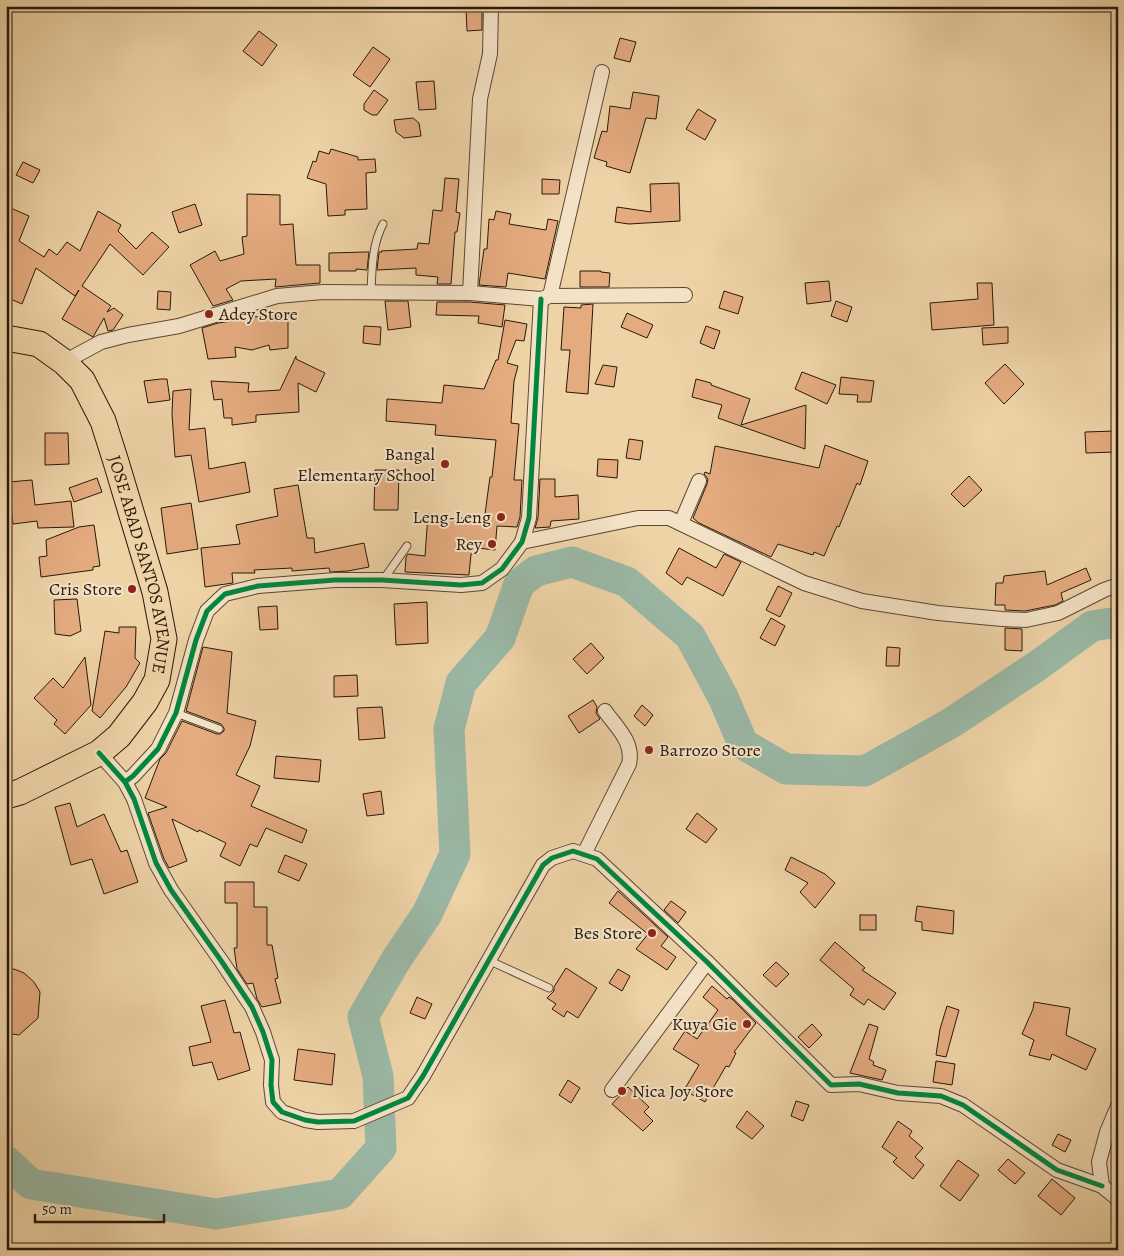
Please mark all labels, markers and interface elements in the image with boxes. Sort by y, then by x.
place label: Adey Store [218,302,298,326]
marker: Adey Store [203,308,215,320]
place label: Bangal Elementary School [297,442,436,487]
street label: JOSE ABAD SANTOS AVENUE [103,452,176,676]
marker: Bangal Elementary School [439,458,451,470]
place label: Leng-Leng [413,505,491,529]
marker: Leng-Leng [495,511,507,523]
place label: Rey [455,532,483,556]
marker: Rey [486,538,498,550]
place label: Cris Store [49,577,122,601]
marker: Cris Store [126,583,138,595]
place label: Barrozo Store [659,738,761,762]
marker: Barrozo Store [643,744,655,756]
place label: Bes Store [573,921,642,945]
marker: Bes Store [646,927,658,939]
place label: Kuya Gie [672,1012,737,1036]
marker: Kuya Gie [741,1018,753,1030]
place label: Nica Joy Store [632,1079,734,1103]
marker: Nica Joy Store [616,1085,628,1097]
scale bar [35,1191,164,1223]
text: 50 m [42,1199,72,1219]

